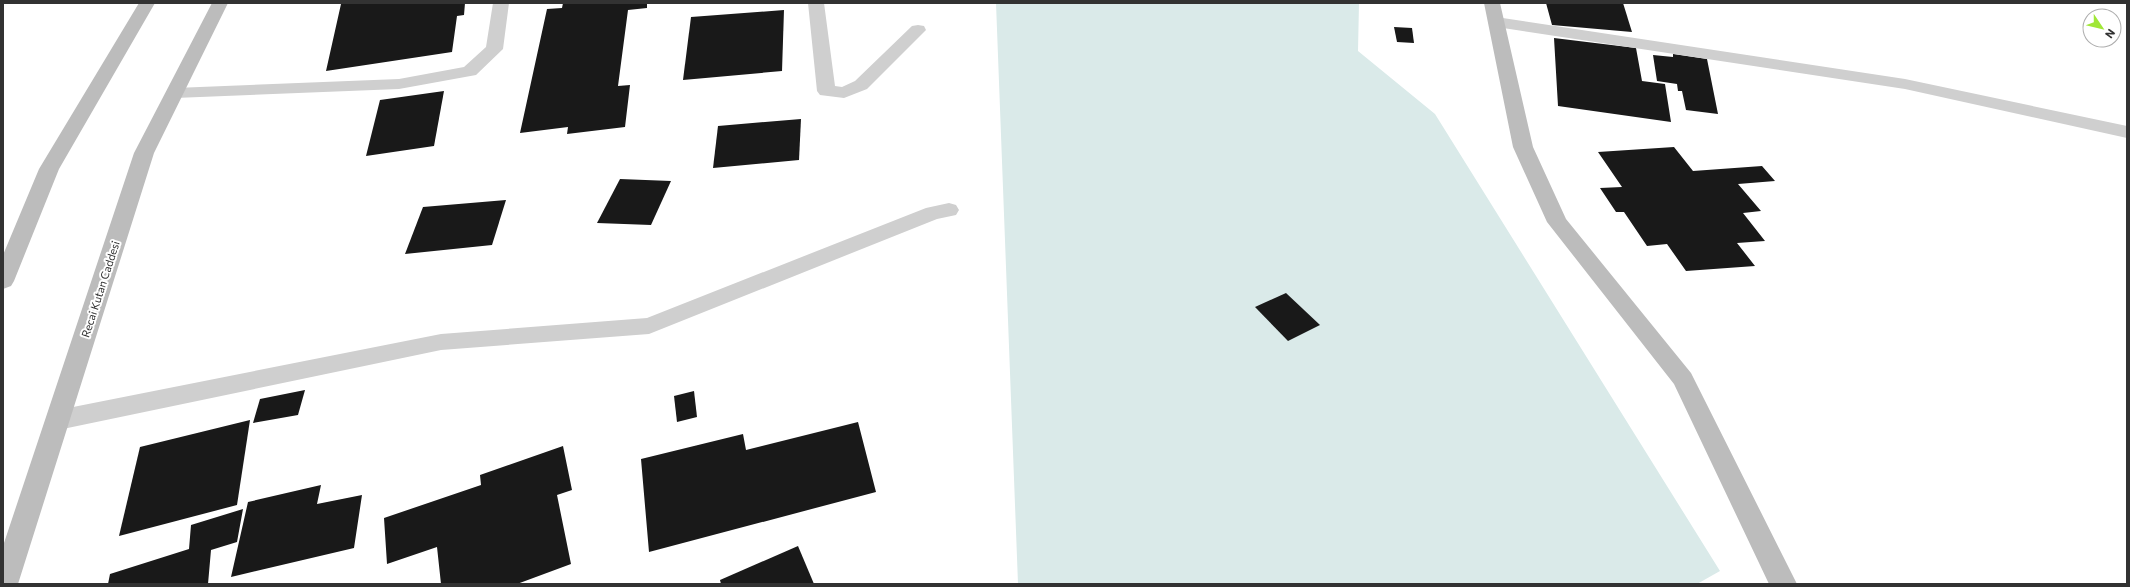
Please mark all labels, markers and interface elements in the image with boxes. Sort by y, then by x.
north arrow [2082,8,2122,48]
text: N [2103,27,2118,41]
street label: Recai Kutan Caddesi [78,239,122,339]

